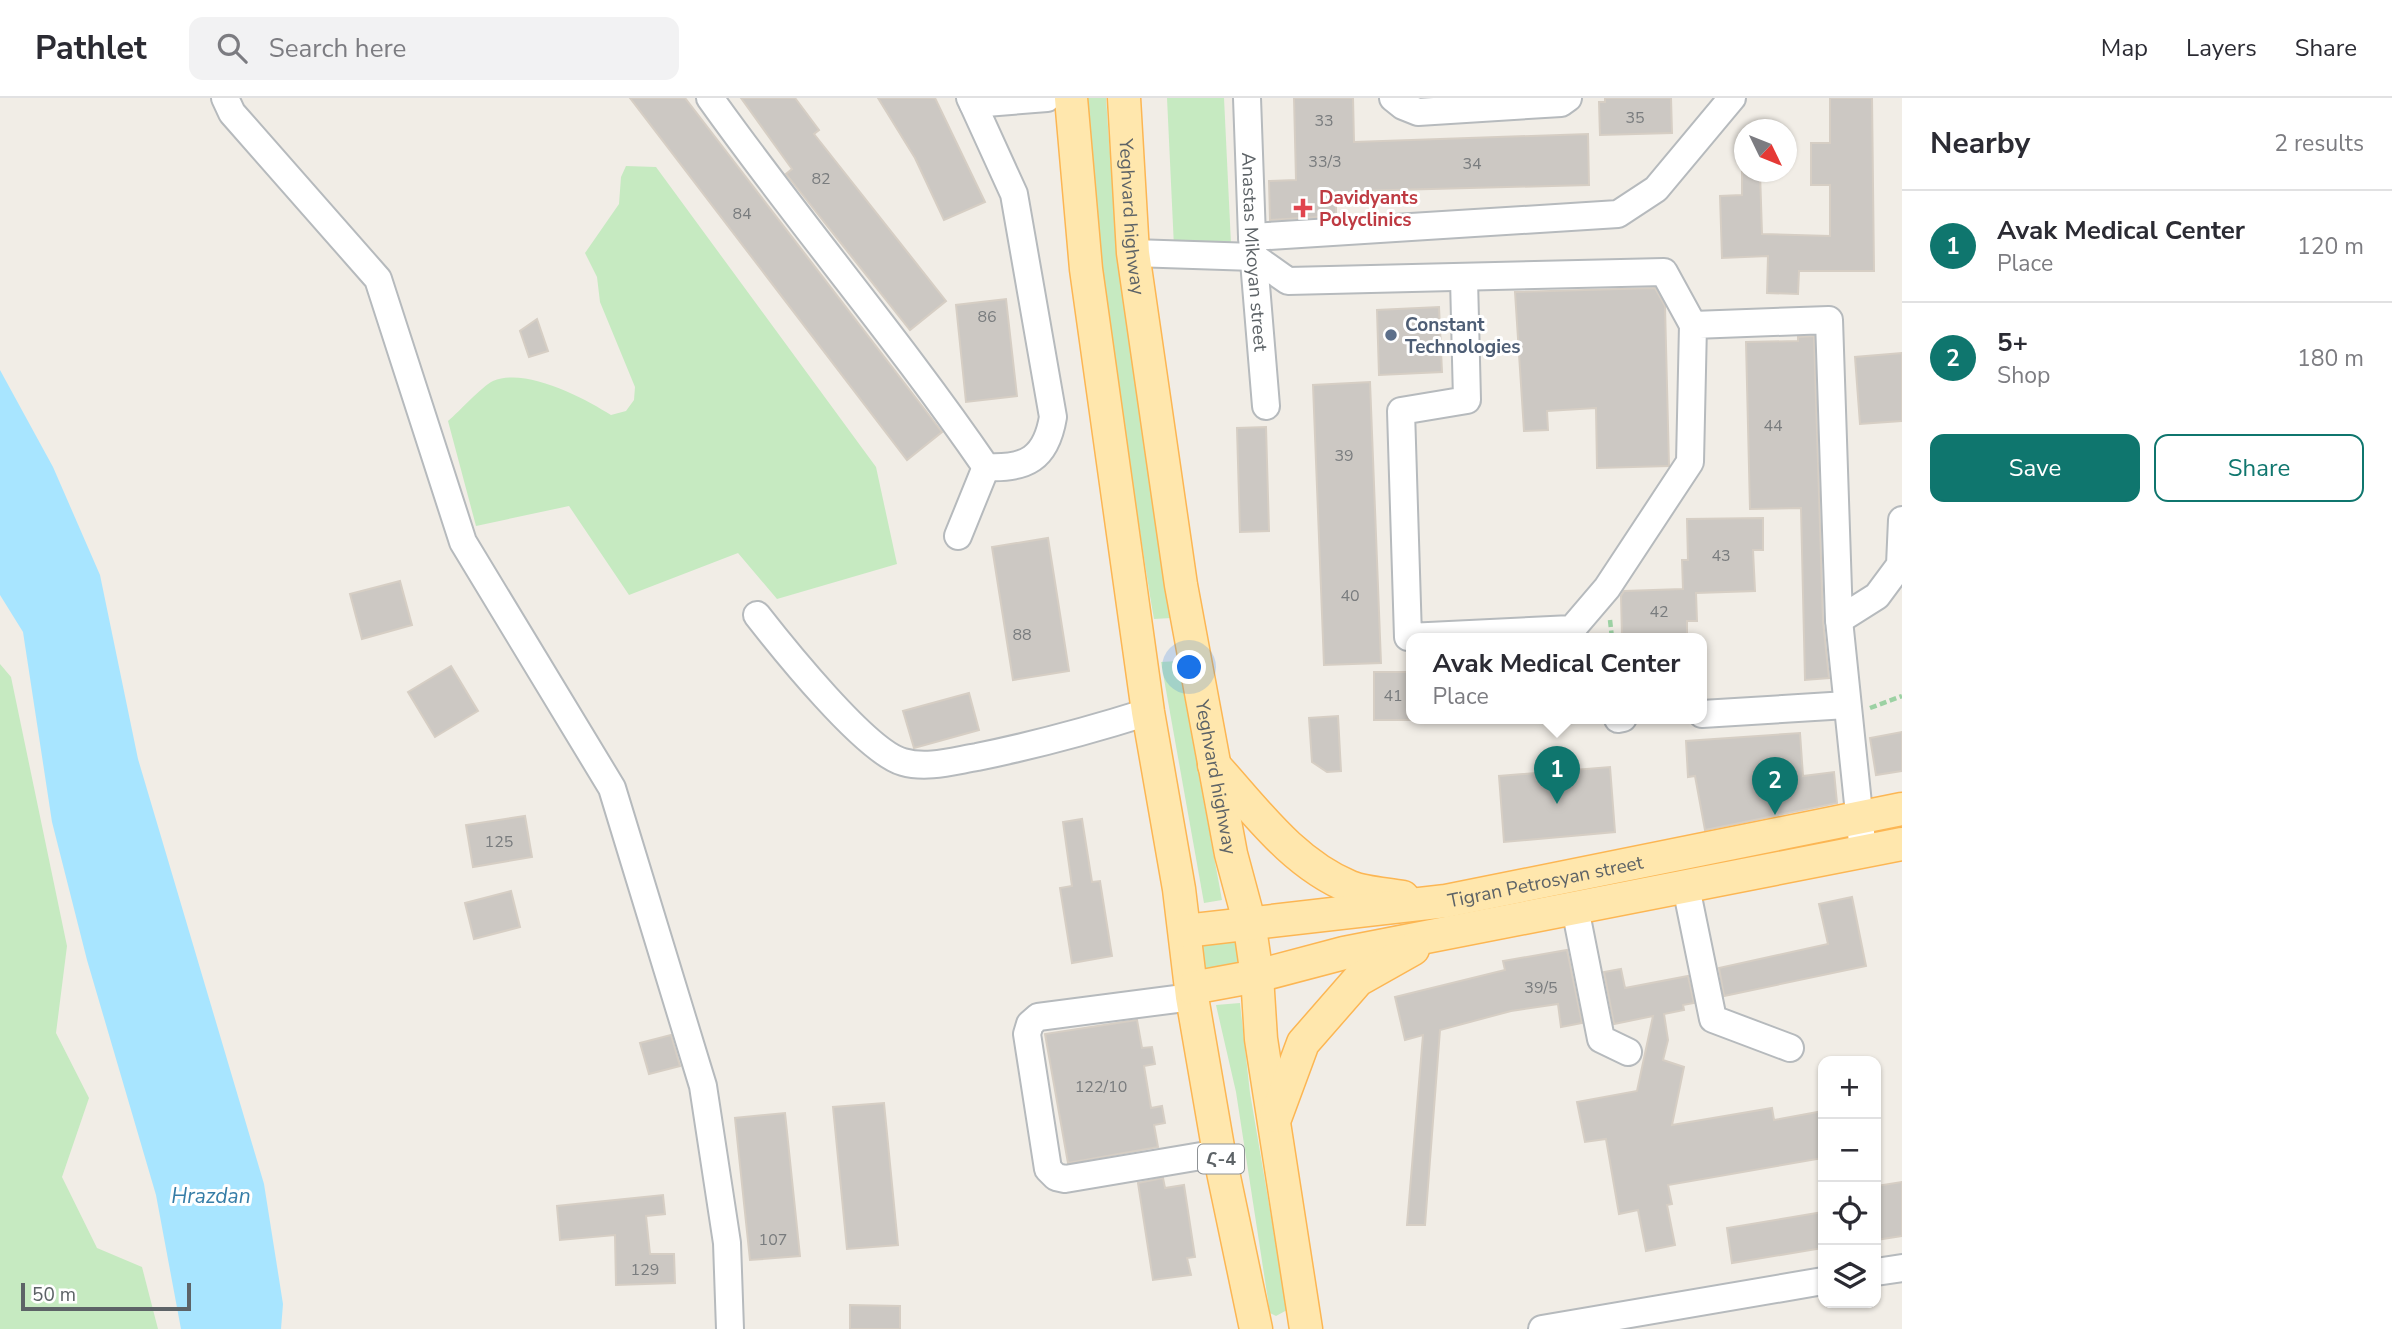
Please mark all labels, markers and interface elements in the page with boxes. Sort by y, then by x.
search box [189,17,679,80]
text: Pathlet [35,26,147,71]
icon: search [213,29,251,67]
text: Search here [269,31,406,66]
text: Map [2101,32,2148,64]
text: Layers [2186,32,2257,64]
text: Share [2295,32,2357,64]
house number: 35 [1625,107,1645,129]
house number: 33 [1314,110,1334,132]
north arrow [1734,119,1797,182]
text: Nearby [1930,123,2030,164]
text: 2 results [2274,128,2364,159]
street label: Yeghvard highway [1112,137,1151,297]
house number: 33/3 [1308,151,1342,173]
street label: Anastas Mikoyan street [1235,152,1273,353]
house number: 34 [1462,153,1482,175]
house number: 82 [811,168,831,190]
place label: Davidyants Polyclinics [1319,185,1418,233]
marker: Davidyants Polyclinics [1293,198,1313,218]
house number: 84 [732,203,752,225]
text: Avak Medical Center [1997,213,2245,248]
text: 1 [1946,231,1960,262]
text: 120 m [2297,231,2364,262]
text: Place [1997,248,2053,279]
house number: 86 [977,306,997,328]
place label: Constant Technologies [1405,312,1521,360]
text: 5+ [1997,325,2028,360]
marker: Constant Technologies [1383,327,1399,343]
text: 2 [1946,343,1960,374]
text: 180 m [2297,343,2364,374]
text: Shop [1997,360,2050,391]
house number: 44 [1763,415,1783,437]
button: Save [1930,434,2140,502]
button: Share [2154,434,2364,502]
house number: 39 [1334,445,1354,467]
house number: 43 [1711,545,1731,567]
house number: 40 [1340,585,1360,607]
house number: 42 [1649,601,1669,623]
house number: 88 [1012,624,1032,646]
popup [1406,633,1707,724]
text: Avak Medical Center [1432,646,1681,681]
your location [1172,650,1206,684]
text: Place [1432,681,1489,712]
house number: 41 [1383,685,1403,707]
street label: Yeghvard highway [1188,697,1243,857]
pin: 1 [1534,746,1580,804]
pin: 2 [1752,757,1798,815]
house number: 125 [485,831,513,853]
street label: Tigran Petrosyan street [1446,849,1646,914]
house number: 39/5 [1524,977,1558,999]
map controls [1818,1056,1881,1308]
button: + [1818,1056,1881,1119]
house number: 122/10 [1075,1076,1127,1098]
button: − [1818,1119,1881,1182]
road number: Հ-4 [1198,1144,1244,1174]
water label: Hrazdan [171,1182,251,1210]
button: locate [1818,1182,1881,1245]
house number: 107 [759,1229,787,1251]
button: layers [1818,1245,1881,1308]
house number: 129 [631,1259,659,1281]
scale bar [21,1280,191,1312]
text: 50 m [32,1282,76,1308]

